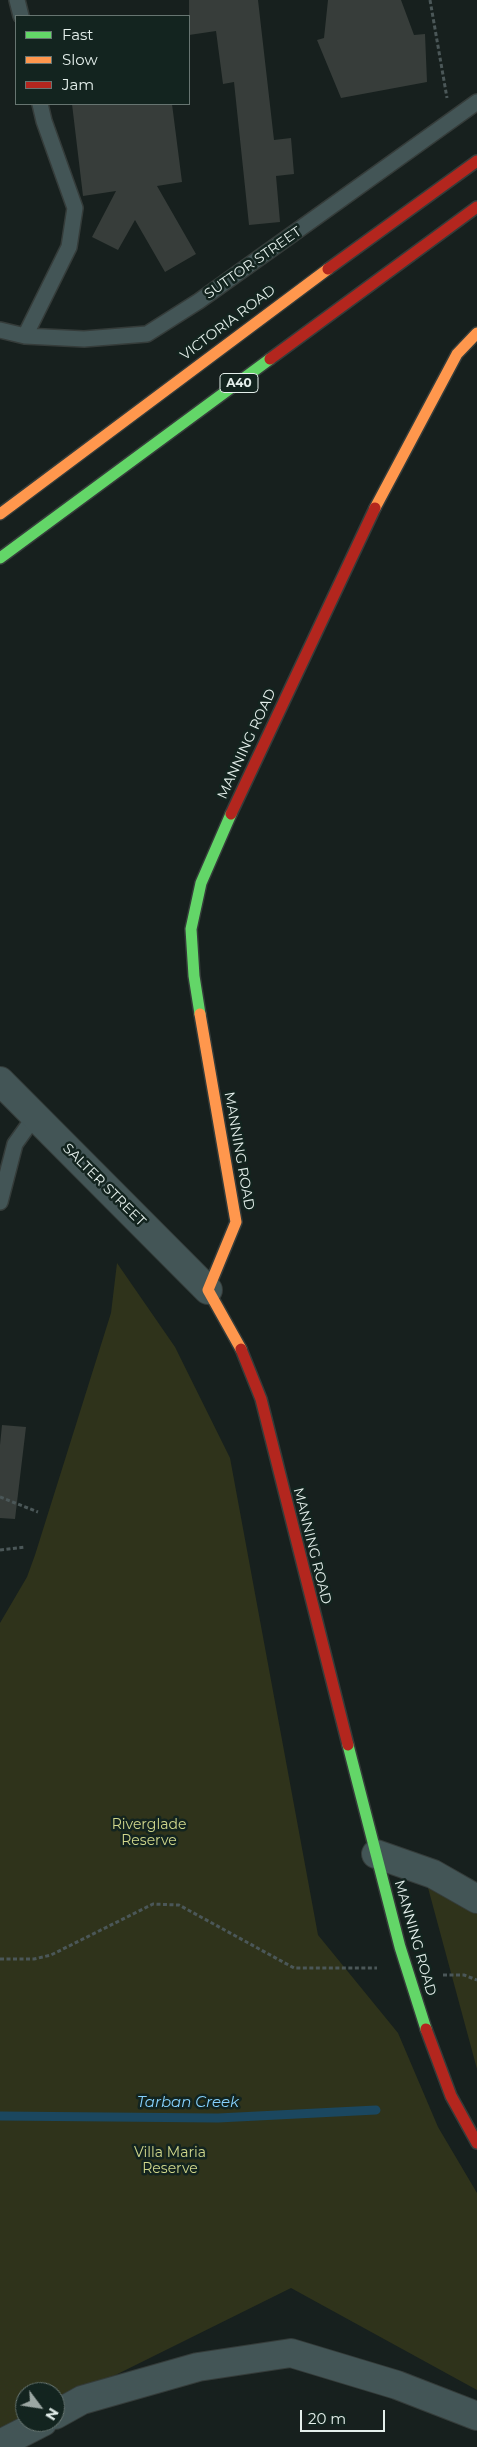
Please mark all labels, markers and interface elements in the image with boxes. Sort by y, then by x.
legend [15,15,190,105]
text: Fast [62,25,93,44]
text: Slow [62,50,98,69]
text: Jam [62,75,94,94]
street label: SUTTOR STREET [201,223,305,303]
street label: VICTORIA ROAD [177,282,279,364]
road number: A40 [220,373,258,392]
street label: MANNING ROAD [214,686,280,802]
street label: MANNING ROAD [220,1091,258,1211]
street label: SALTER STREET [59,1140,149,1230]
street label: MANNING ROAD [289,1486,335,1606]
park label: Riverglade Reserve [112,1817,186,1850]
street label: MANNING ROAD [390,1878,440,1998]
water label: Tarban Creek [137,2094,239,2112]
park label: Villa Maria Reserve [134,2145,206,2178]
north arrow [15,2382,65,2432]
scale bar [302,2400,387,2432]
text: N [41,2405,63,2424]
text: 20 m [308,2409,346,2428]

